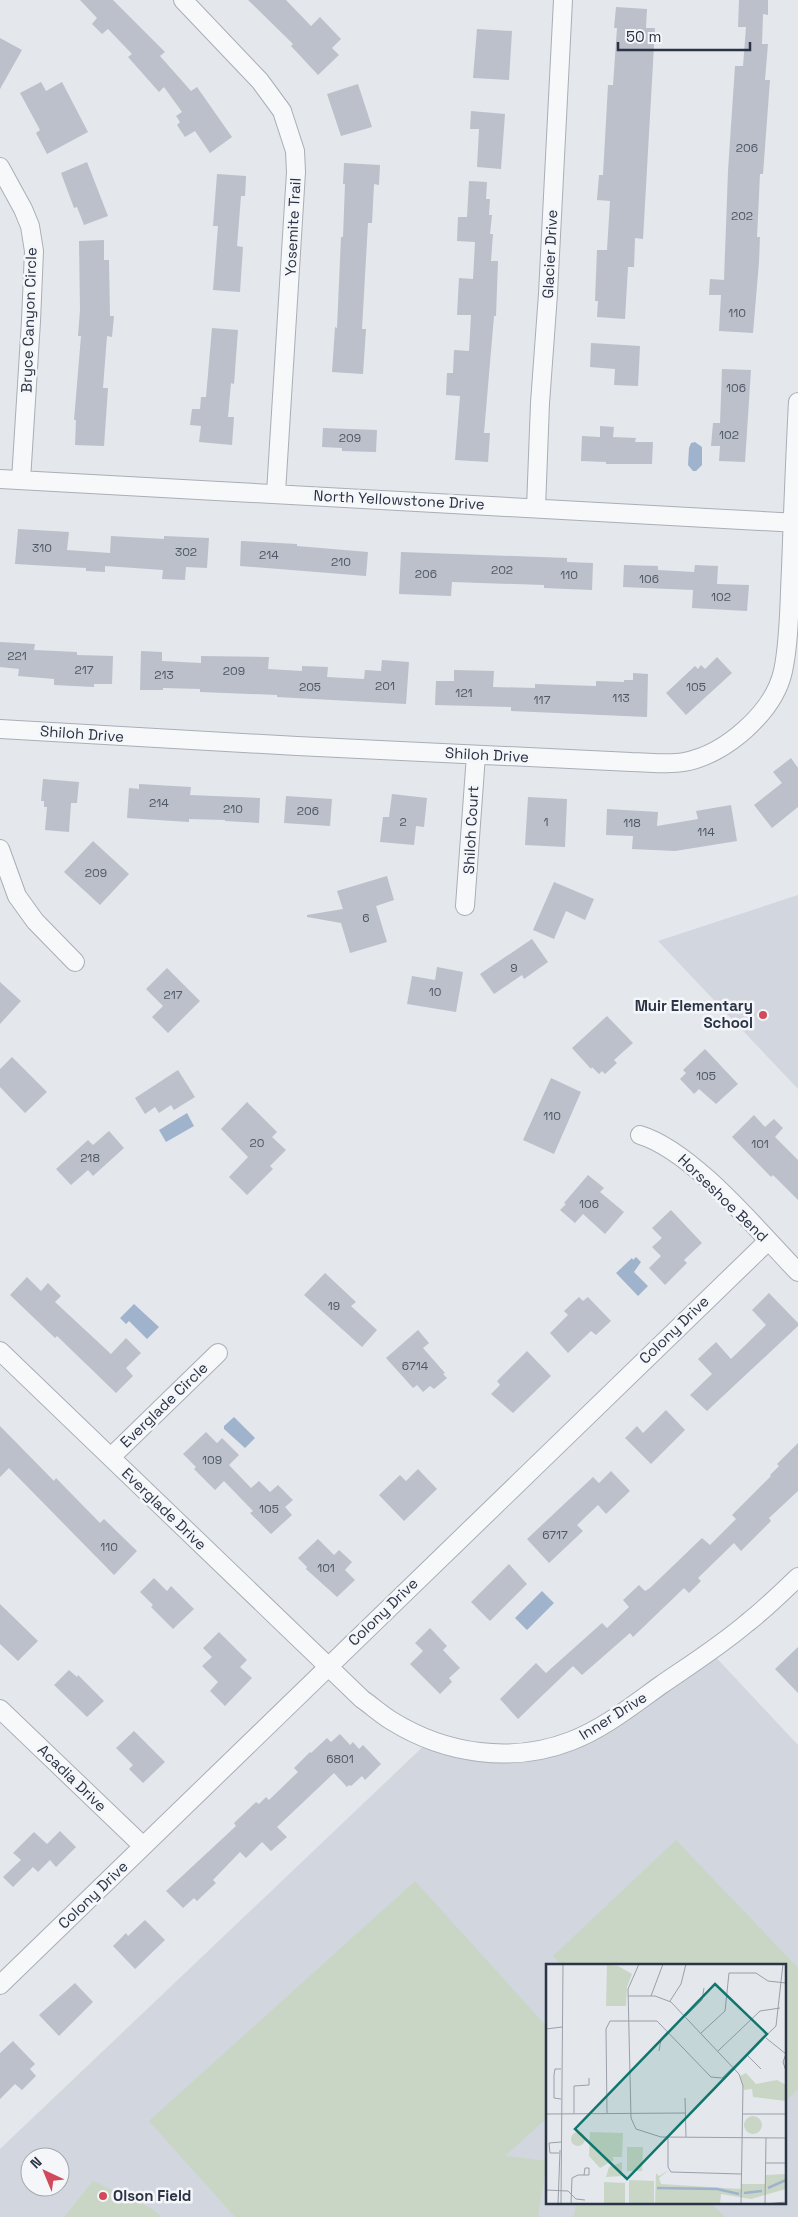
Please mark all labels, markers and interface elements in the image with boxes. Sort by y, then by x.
scale bar [618,20,750,52]
text: 50 m [626,27,661,46]
house number: 206 [736,140,758,156]
street label: Yosemite Trail [280,177,305,277]
house number: 202 [731,208,753,224]
street label: Glacier Drive [538,209,561,299]
street label: Bryce Canyon Circle [16,247,41,393]
house number: 110 [728,305,746,321]
house number: 106 [726,380,746,396]
house number: 102 [719,427,739,443]
house number: 209 [339,430,361,446]
street label: North Yellowstone Drive [313,486,485,513]
house number: 310 [32,540,52,556]
house number: 302 [175,544,197,560]
house number: 214 [259,547,279,563]
house number: 210 [331,554,351,570]
house number: 202 [491,562,513,578]
house number: 206 [415,566,437,582]
house number: 110 [560,567,578,583]
house number: 106 [639,571,659,587]
house number: 102 [711,589,731,605]
house number: 221 [7,648,27,664]
house number: 217 [74,662,94,678]
house number: 209 [223,663,245,679]
house number: 213 [154,667,174,683]
house number: 201 [375,678,395,694]
house number: 205 [299,679,321,695]
house number: 105 [686,679,706,695]
house number: 121 [455,685,473,701]
house number: 113 [612,690,630,706]
house number: 117 [534,692,551,708]
street label: Shiloh Drive [39,721,125,746]
street label: Shiloh Drive [445,743,530,766]
street label: Shiloh Court [459,785,482,875]
house number: 214 [149,795,169,811]
house number: 210 [223,801,243,817]
house number: 206 [297,803,319,819]
house number: 2 [399,814,407,830]
house number: 1 [543,814,549,830]
house number: 118 [623,815,641,831]
house number: 114 [697,824,715,840]
house number: 209 [85,865,107,881]
house number: 6 [362,910,370,926]
house number: 9 [510,960,518,976]
house number: 10 [429,984,441,1000]
house number: 217 [163,987,183,1003]
place label: Muir Elementary School [635,996,753,1032]
marker: Muir Elementary School [757,1009,769,1021]
house number: 105 [696,1068,716,1084]
house number: 110 [543,1108,561,1124]
house number: 20 [250,1135,264,1151]
house number: 101 [751,1136,769,1152]
house number: 218 [80,1150,100,1166]
street label: Horseshoe Bend [674,1150,772,1246]
house number: 106 [579,1196,599,1212]
street label: Colony Drive [635,1292,713,1368]
house number: 19 [328,1298,340,1314]
street label: Everglade Circle [116,1358,212,1451]
house number: 6714 [402,1358,429,1374]
house number: 109 [202,1452,222,1468]
street label: Everglade Drive [118,1463,211,1554]
house number: 105 [259,1501,279,1517]
house number: 6717 [542,1527,568,1543]
house number: 110 [100,1539,118,1555]
house number: 101 [317,1560,335,1576]
street label: Colony Drive [344,1574,422,1650]
street label: Inner Drive [575,1687,650,1744]
street label: Acadia Drive [34,1740,111,1815]
house number: 6801 [326,1751,354,1767]
street label: Colony Drive [54,1857,132,1933]
inset map [546,1964,786,2204]
north arrow [20,2147,70,2197]
text: N [26,2153,46,2172]
place label: Olson Field [113,2186,191,2205]
marker: Olson Field [97,2190,109,2202]

